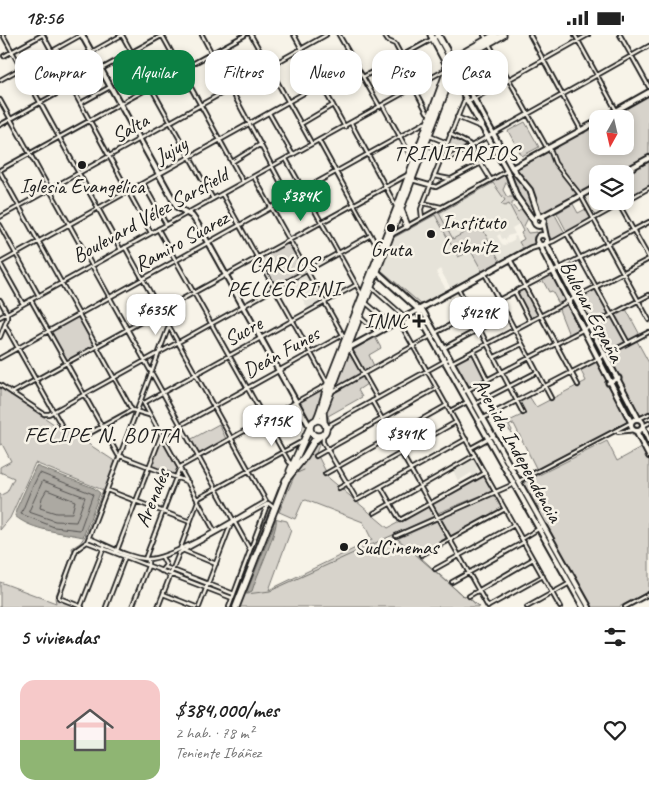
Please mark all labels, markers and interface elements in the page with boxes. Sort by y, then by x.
text: 18:56 [25,6,63,30]
chip: Comprar [15,50,103,95]
chip: Alquilar [113,50,195,95]
chip: Filtros [205,50,280,95]
chip: Nuevo [290,50,362,95]
chip: Piso [372,50,432,95]
chip: Casa [442,50,508,95]
street label: Salta [107,106,154,149]
north arrow [589,110,634,155]
map controls [589,110,634,210]
street label: Jujuy [149,130,193,170]
district label: TRINITARIOS [393,139,522,167]
marker: Iglesia Evangélica [76,159,88,171]
street label: Boulevard Vélez Sarsfield [67,160,235,269]
button: layers [589,165,634,210]
place label: Iglesia Evangélica [20,173,146,199]
pin: $384K [266,179,336,222]
text: $384K [283,186,319,206]
street label: Ramiro Suarez [130,204,234,277]
place label: Instituto Leibnitz [441,209,507,259]
marker: Gruta [385,222,397,234]
marker: Instituto Leibnitz [425,228,437,240]
place label: Gruta [371,236,413,262]
district label: CARLOS PELLEGRINI [227,250,346,303]
street label: Bulevar España [554,256,631,368]
pin: $635K [121,293,191,336]
pin: $429K [444,297,514,339]
text: $635K [137,300,175,320]
text: $429K [461,303,497,323]
place label: INNC [365,308,411,334]
street label: Sucre [219,310,268,352]
marker: INNC [412,314,426,328]
street label: Deán Funes [238,320,325,384]
street label: Avenida Independencia [468,373,569,528]
pin: $715K [237,405,307,447]
text: $715K [254,411,290,431]
pin: $341K [371,417,441,460]
district label: FELIPE N. BOTTA [24,421,180,449]
text: $341K [388,424,424,444]
street label: Arenales [129,464,176,531]
place label: SudCinemas [354,534,440,560]
marker: SudCinemas [338,541,350,553]
icon: filters [601,623,629,651]
text: 5 viviendas [20,624,98,650]
text: $384,000/mes [175,697,279,723]
icon: home [60,700,120,760]
icon: heart [601,716,629,744]
text: 2 hab. · 78 m² [175,723,254,743]
text: Teniente Ibáñez [175,743,261,763]

